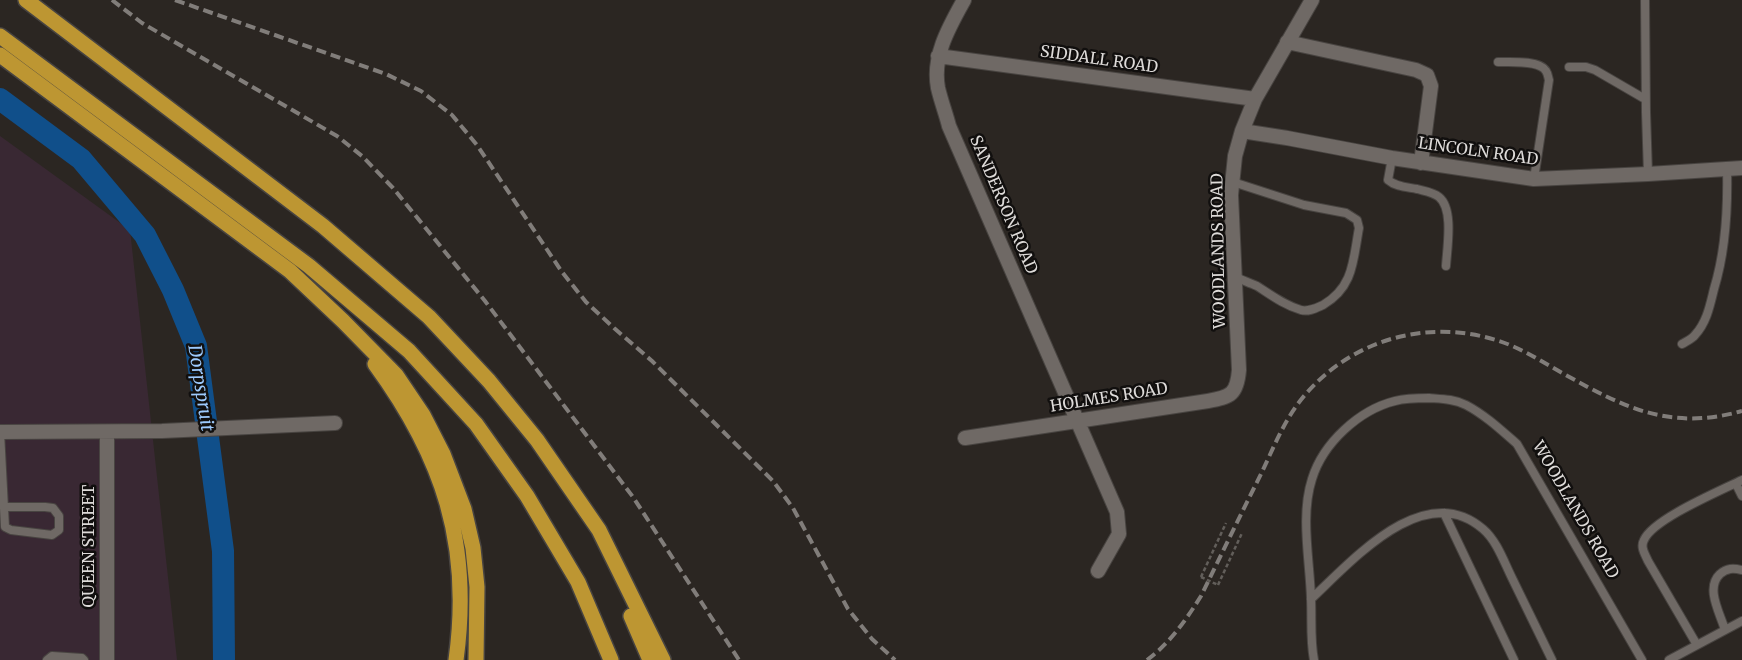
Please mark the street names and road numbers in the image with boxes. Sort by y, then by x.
street label: SIDDALL ROAD [1039,42,1159,78]
street label: SANDERSON ROAD [965,133,1041,277]
street label: LINCOLN ROAD [1417,134,1539,170]
street label: WOODLANDS ROAD [1208,173,1230,329]
street label: HOLMES ROAD [1049,379,1169,417]
street label: WOODLANDS ROAD [1528,438,1622,582]
street label: QUEEN STREET [79,485,99,607]

